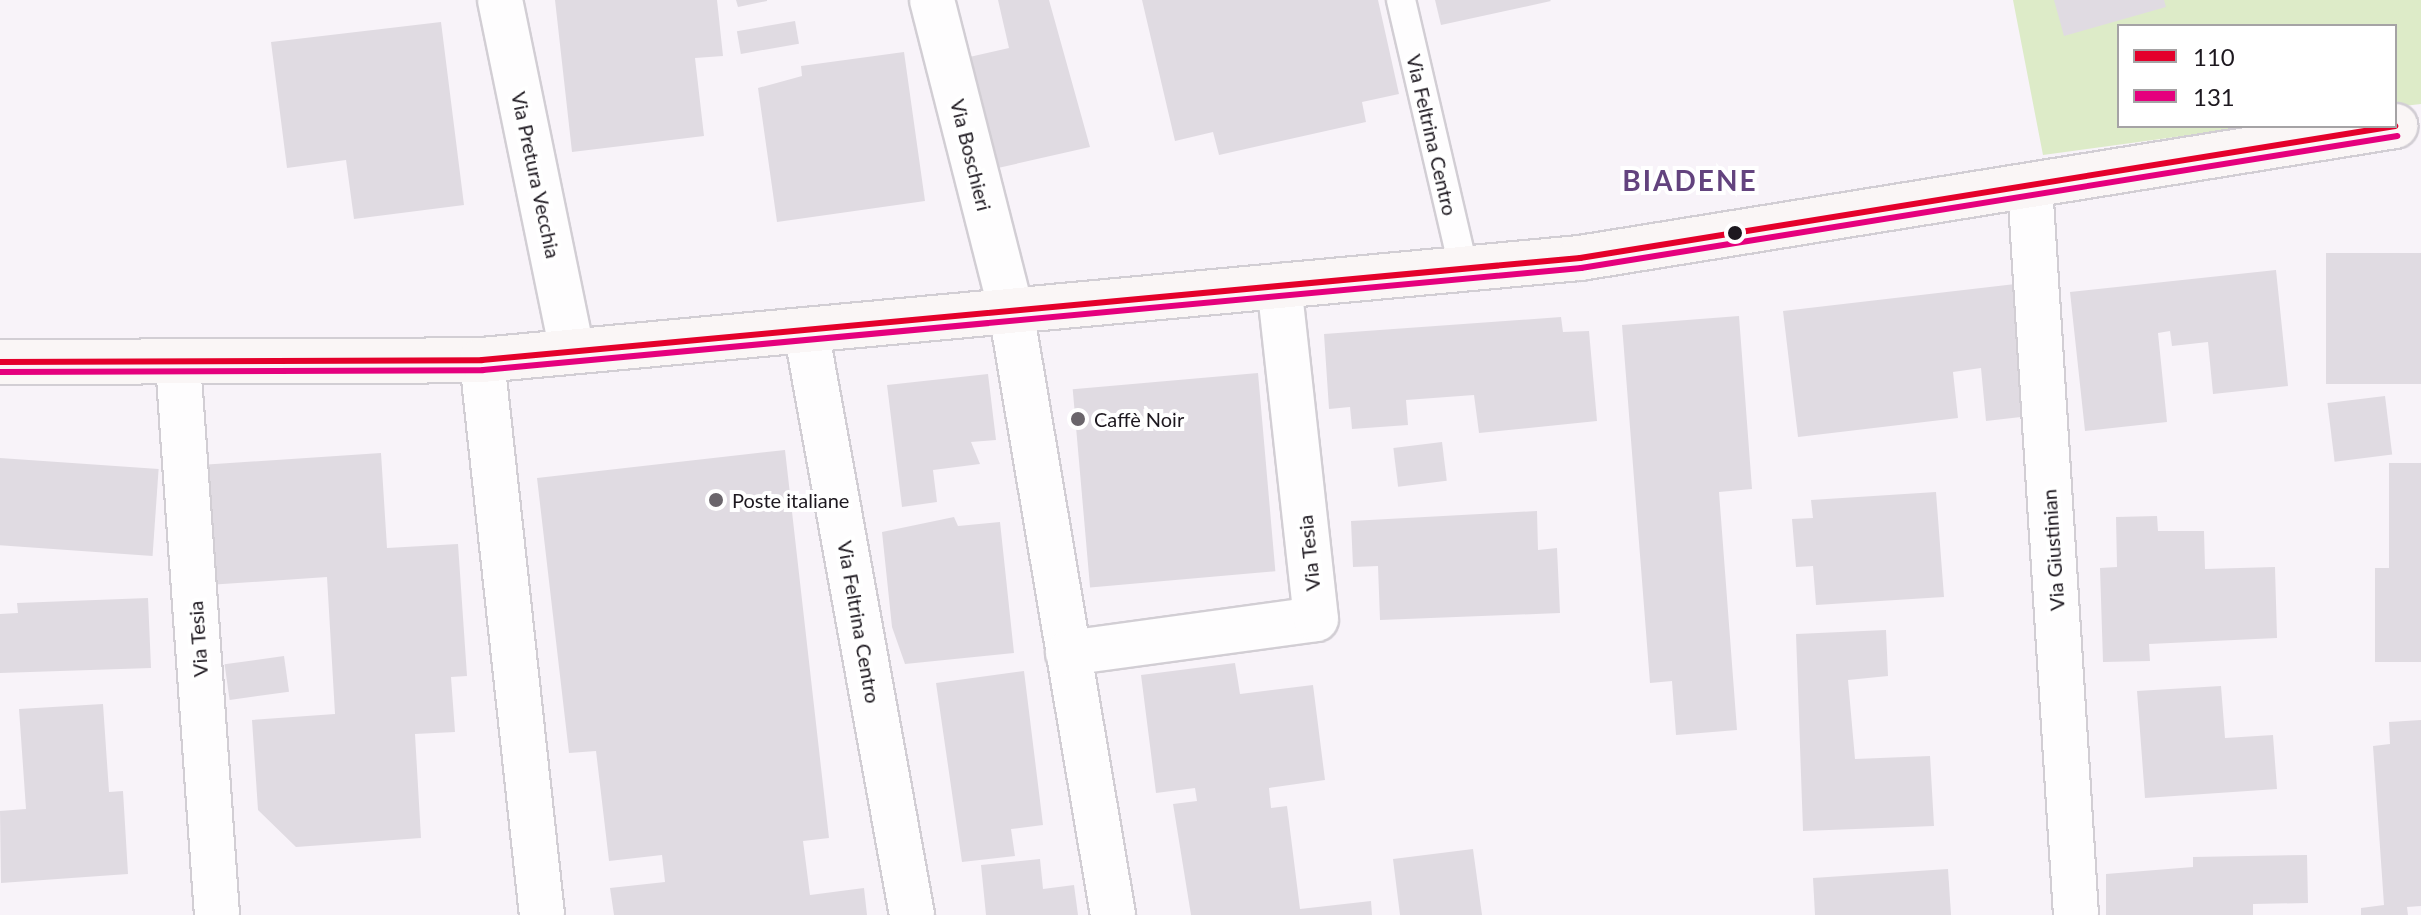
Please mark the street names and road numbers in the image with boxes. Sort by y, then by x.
street label: Via Feltrina Centro [1402,52,1462,218]
street label: Via Pretura Vecchia [507,89,565,261]
street label: Via Boschieri [946,97,996,213]
street label: Via Giustinian [2037,488,2069,612]
street label: Via Tesia [1293,514,1325,592]
street label: Via Feltrina Centro [833,539,885,705]
street label: Via Tesia [183,600,213,678]

